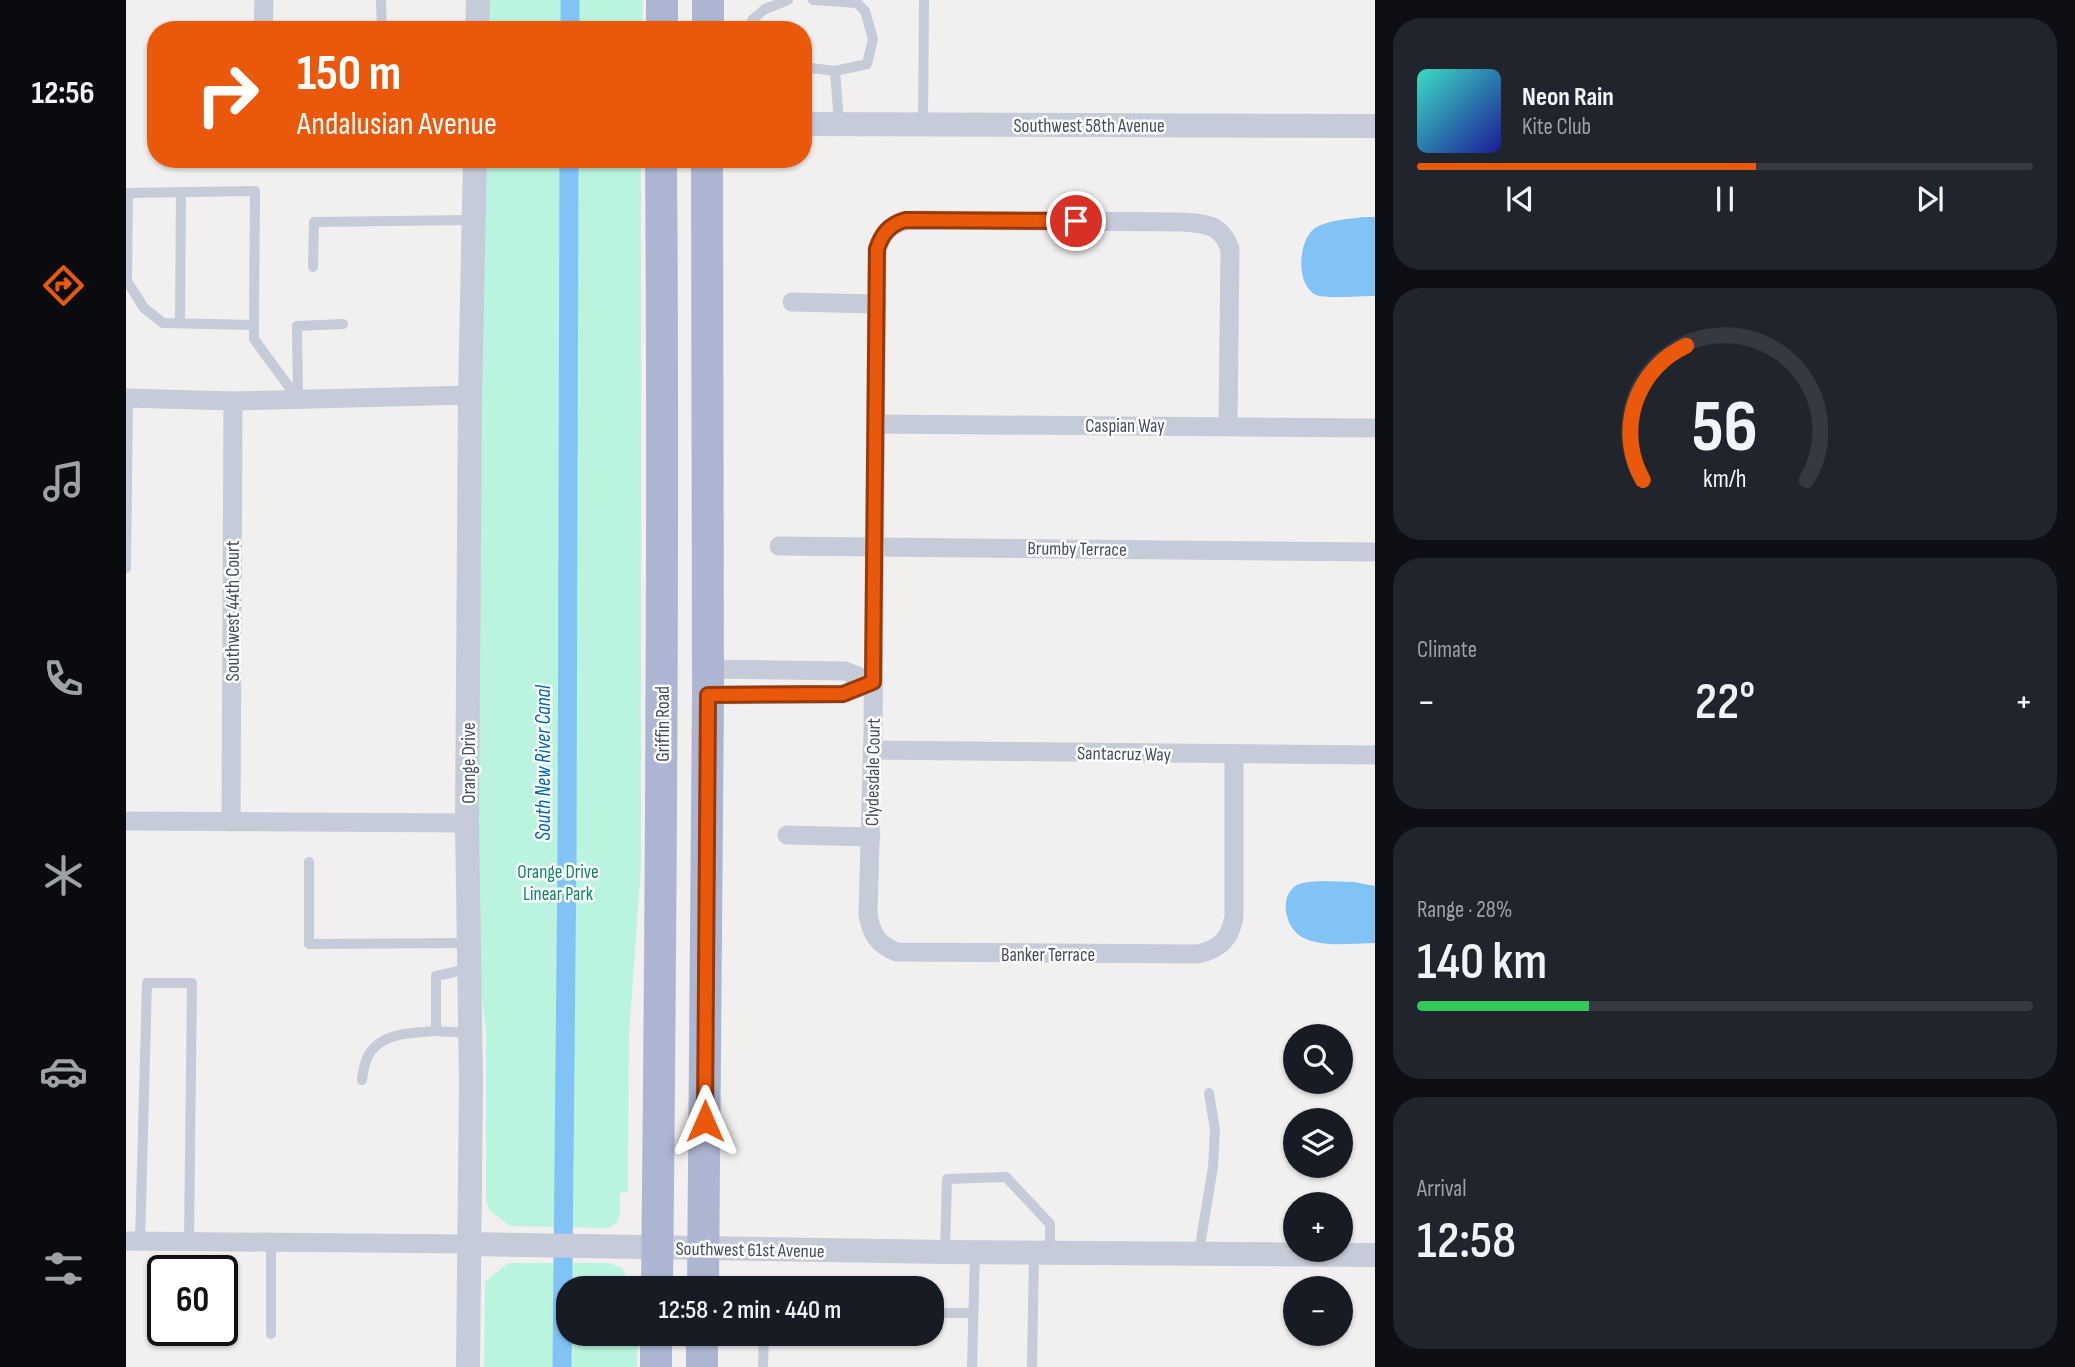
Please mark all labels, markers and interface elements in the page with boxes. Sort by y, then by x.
text: 150 m [297,45,401,104]
icon: right [182,49,273,140]
text: 12:56 [31,74,95,113]
text: Neon Rain [1522,82,1614,113]
text: Andalusian Avenue [297,105,497,144]
text: Kite Club [1522,113,1591,141]
street label: Southwest 58th Avenue [1013,115,1165,138]
icon: previous [1501,180,1539,218]
icon: pause [1706,180,1744,218]
icon: next [1911,180,1949,218]
pin [1046,191,1106,251]
icon: arrive [1057,202,1095,240]
icon: directions [39,261,88,310]
text: 56 [1692,384,1758,472]
street label: Caspian Way [1085,415,1165,438]
icon: music [39,457,88,506]
text: km/h [1703,463,1747,494]
street label: Brumby Terrace [1027,537,1127,562]
street label: Southwest 44th Court [222,540,245,682]
text: Climate [1417,636,1477,664]
icon: phone [39,654,88,703]
text: 22° [1695,671,1755,734]
text: − [1417,680,1436,725]
text: + [2014,680,2033,725]
water label: South New River Canal [531,684,556,841]
street label: Griffin Road [652,686,675,762]
street label: Clydesdale Court [861,718,886,826]
street label: Orange Drive [458,722,481,804]
street label: Santacruz Way [1077,742,1172,767]
icon: climate [39,851,88,900]
park label: Orange Drive Linear Park [517,861,599,906]
text: Range · 28% [1417,896,1512,924]
text: 140 km [1417,931,1547,994]
street label: Banker Terrace [1001,944,1095,967]
map controls [1283,1024,1353,1346]
button: search [1283,1024,1353,1094]
icon: car [39,1047,88,1096]
position arrow [668,1084,742,1158]
button: layers [1283,1108,1353,1178]
text: Arrival [1417,1175,1466,1203]
button: + [1283,1192,1353,1262]
text: 12:58 [1417,1210,1516,1273]
street label: Southwest 61st Avenue [675,1238,825,1263]
icon: filters [39,1244,88,1293]
speed limit sign: 60 [147,1255,238,1346]
button: − [1283,1276,1353,1346]
text: 12:58 · 2 min · 440 m [659,1295,841,1326]

